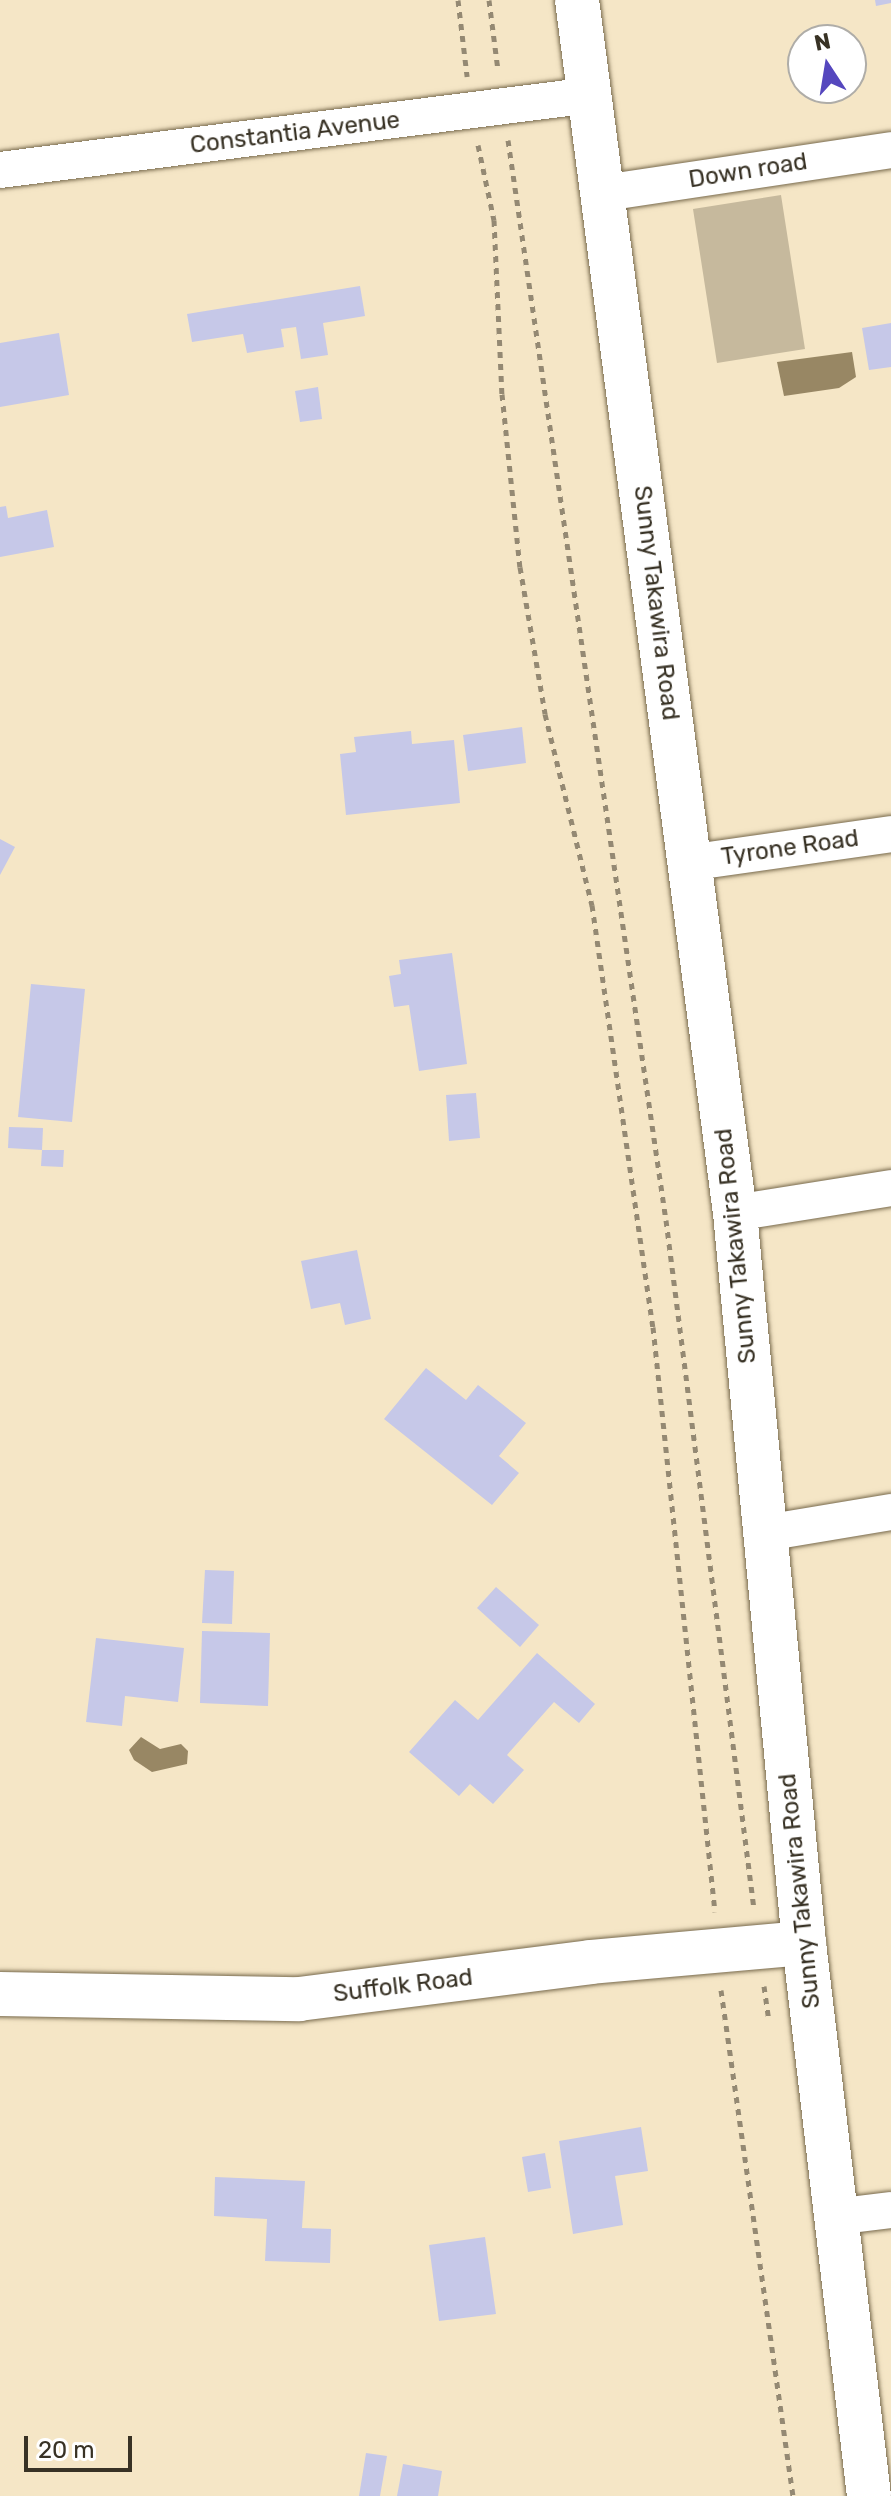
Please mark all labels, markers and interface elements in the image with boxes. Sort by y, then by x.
north arrow [787,24,867,104]
text: N [812,27,833,57]
street label: Constantia Avenue [188,106,402,160]
street label: Down road [687,147,809,195]
street label: Sunny Takawira Road [627,483,685,723]
street label: Tyrone Road [719,824,861,872]
street label: Sunny Takawira Road [709,1126,763,1366]
street label: Sunny Takawira Road [773,1771,827,2011]
street label: Suffolk Road [332,1963,474,2009]
scale bar [28,2420,136,2470]
text: 20 m [38,2436,95,2464]

